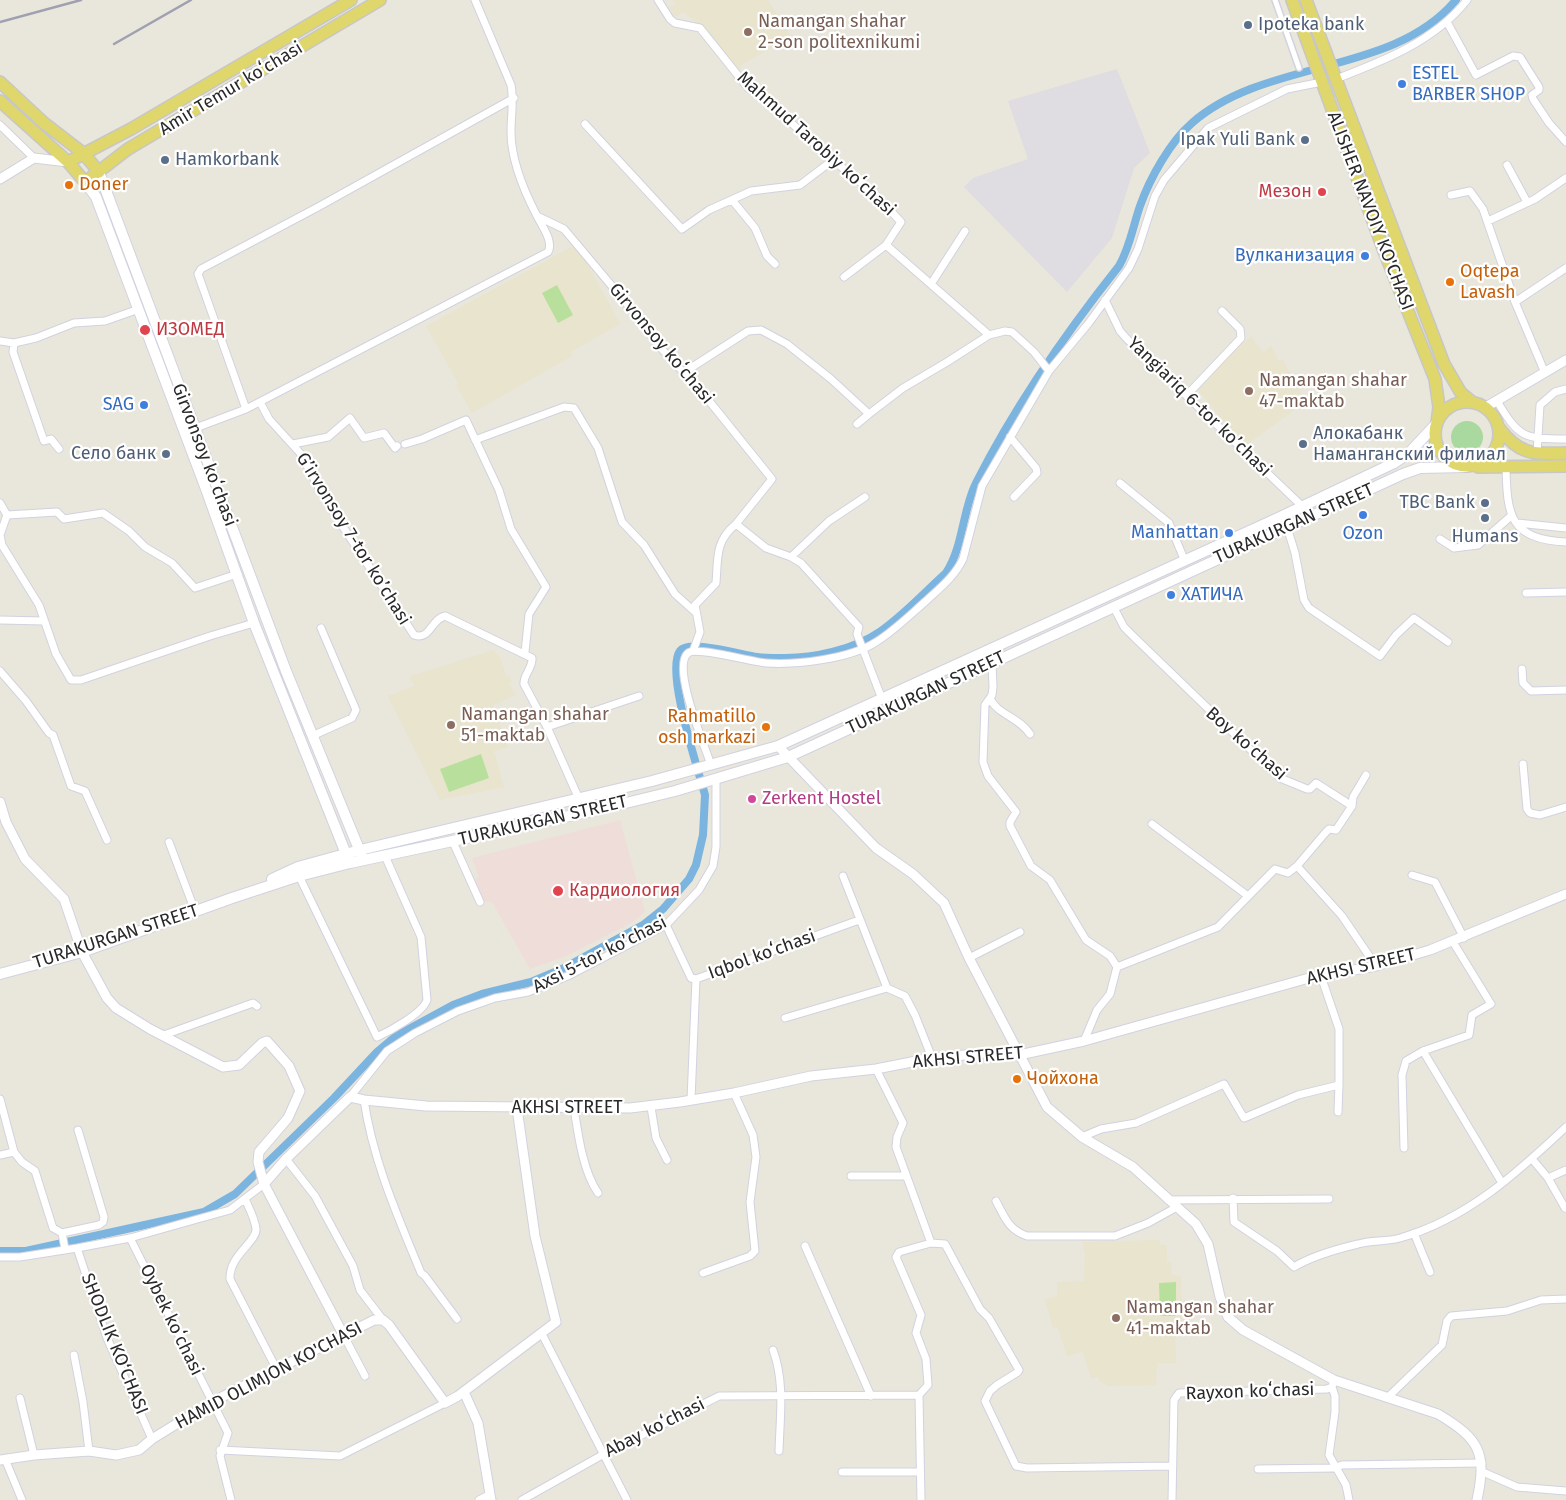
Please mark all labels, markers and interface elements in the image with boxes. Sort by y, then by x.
place label: Namangan shahar 2-son politexnikumi [758,11,920,54]
place label: Ipoteka bank [1258,14,1364,36]
marker: Ipoteka bank [1242,19,1254,31]
marker: Namangan shahar 2-son politexnikumi [742,26,754,38]
street label: Amir Temur koʻchasi [155,38,307,140]
place label: ESTEL BARBER SHOP [1412,63,1525,106]
street label: Mahmud Tarobiy koʻchasi [732,67,900,221]
marker: ESTEL BARBER SHOP [1396,78,1408,90]
street label: ALISHER NAVOIY KO'CHASI [1322,109,1418,313]
place label: Ipak Yuli Bank [1180,129,1295,151]
marker: Ipak Yuli Bank [1299,134,1311,146]
place label: Hamkorbank [175,149,279,171]
marker: Hamkorbank [159,154,171,166]
place label: Doner [79,174,128,196]
marker: Doner [63,179,75,191]
place label: Мезон [1259,181,1312,203]
marker: Мезон [1316,186,1328,198]
place label: Вулканизация [1235,245,1355,267]
marker: Вулканизация [1359,250,1371,262]
place label: Oqtepa Lavash [1460,261,1520,304]
marker: Oqtepa Lavash [1444,276,1456,288]
street label: Girvonsoy koʻchasi [604,279,718,409]
place label: ИЗОМЕД [156,319,225,341]
marker: ИЗОМЕД [138,323,152,337]
street label: Yangiаriq 6-tor koʼchasi [1123,333,1275,481]
place label: Namangan shahar 47-maktab [1259,370,1407,412]
street label: Girvonsoy koʻchasi [167,381,241,529]
marker: Namangan shahar 47-maktab [1243,385,1255,397]
place label: SAG [103,394,134,416]
marker: SAG [138,399,150,411]
place label: Алокабанк Наманганский филиал [1313,423,1506,466]
marker: Алокабанк Наманганский филиал [1297,438,1309,450]
place label: Село банк [71,443,156,465]
marker: Село банк [160,448,172,460]
street label: Gʼirvonsoy 7-tor koʼchasi [291,449,415,629]
street label: TURAKURGAN STREET [1211,479,1377,569]
place label: TBC Bank [1399,492,1475,514]
marker: TBC Bank [1479,497,1491,509]
marker: Ozon [1357,509,1369,521]
marker: Humans [1479,512,1491,524]
place label: Manhattan [1131,522,1219,544]
place label: Ozon [1342,523,1384,545]
place label: Humans [1452,526,1518,548]
marker: Manhattan [1223,527,1235,539]
place label: ХАТИЧА [1181,584,1243,606]
marker: ХАТИЧА [1165,589,1177,601]
street label: TURAKURGAN STREET [843,647,1009,739]
street label: Boy koʻchasi [1201,703,1291,785]
place label: Namangan shahar 51-maktab [461,704,609,746]
place label: Rahmatillo osh markazi [658,706,756,749]
marker: Namangan shahar 51-maktab [445,719,457,731]
marker: Rahmatillo osh markazi [760,721,772,733]
place label: Zerkent Hostel [762,788,881,810]
street label: TURAKURGAN STREET [457,791,629,851]
marker: Zerkent Hostel [746,793,758,805]
place label: Кардиология [569,880,680,902]
marker: Кардиология [551,884,565,898]
street label: TURAKURGAN STREET [31,900,201,974]
street label: Аxsi 5-tor koʼchasi [529,912,671,998]
street label: Iqbol koʻchasi [705,926,819,984]
street label: AKHSI STREET [1304,944,1418,990]
street label: AKHSI STREET [912,1042,1024,1074]
place label: Чойхона [1027,1068,1099,1090]
marker: Чойхона [1011,1073,1023,1085]
street label: AKHSI STREET [511,1097,623,1119]
street label: Oybek koʻchasi [135,1261,207,1379]
street label: SHODLIK KO‘CHASI [76,1270,152,1418]
place label: Namangan shahar 41-maktab [1126,1297,1274,1340]
marker: Namangan shahar 41-maktab [1110,1312,1122,1324]
street label: HAMID OLIMJON KO'CHASI [172,1318,366,1434]
street label: Rayxon koʻchasi [1185,1379,1315,1405]
street label: Abay koʻchasi [601,1394,709,1462]

